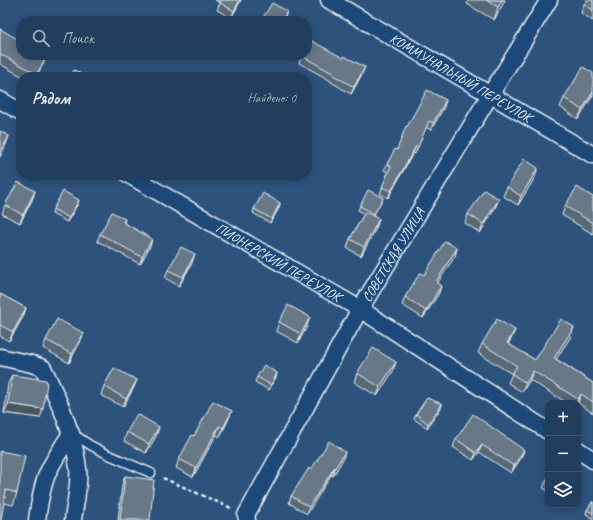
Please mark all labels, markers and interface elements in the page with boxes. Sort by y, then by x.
search box [16,16,312,60]
icon: search [30,27,52,49]
text: Поиск [62,29,94,48]
street label: КОММУНАЛЬНЫЙ ПЕРЕУЛОК [387,29,537,127]
text: Рядом [32,88,70,109]
text: Найдено: 0 [248,90,296,106]
street label: СОВЕТСКАЯ УЛИЦА [358,204,428,305]
street label: ПИОНЕРСКИЙ ПЕРЕУЛОК [213,219,347,306]
map controls [545,400,581,508]
button: + [545,400,581,436]
button: − [545,436,581,472]
button: layers [545,472,581,508]

